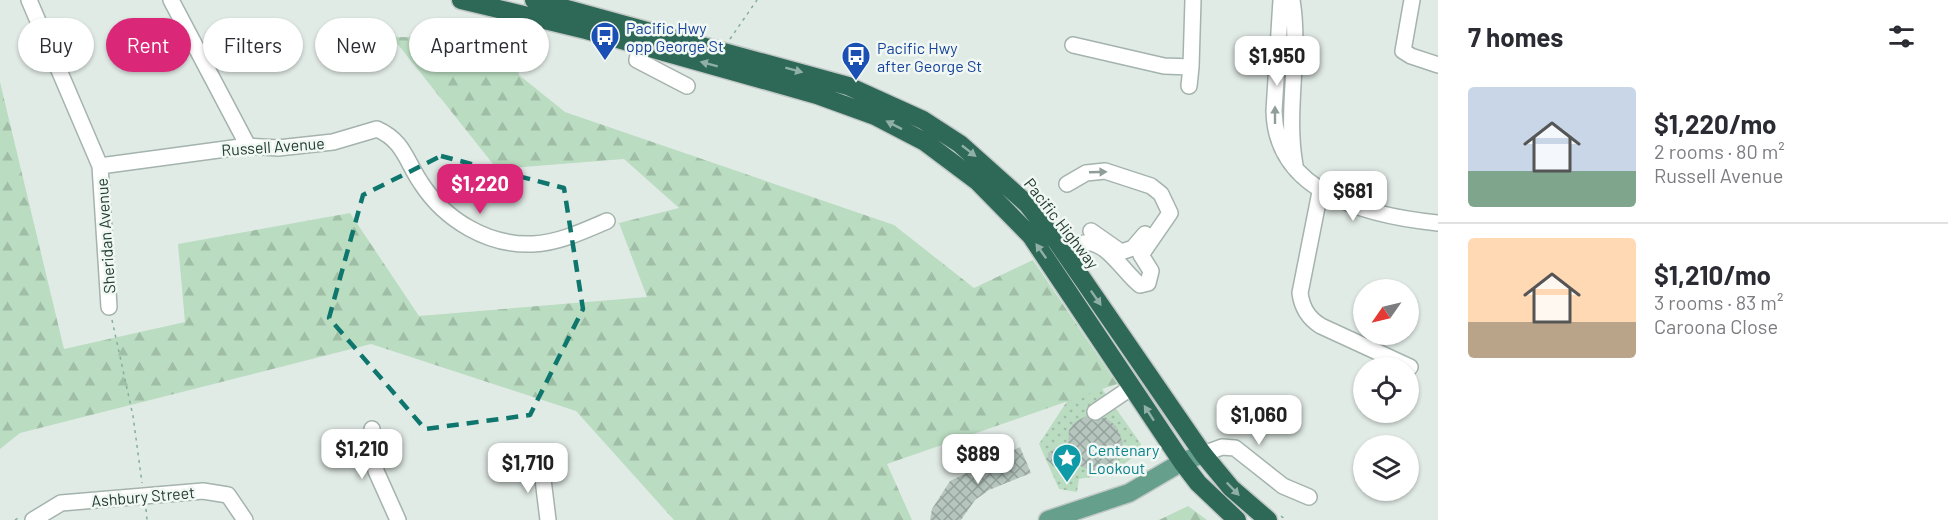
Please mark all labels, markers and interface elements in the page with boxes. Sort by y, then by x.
chip: Buy [18,18,94,72]
chip: Rent [106,18,191,72]
chip: Filters [203,18,303,72]
chip: New [315,18,397,72]
chip: Apartment [409,18,549,72]
place label: Pacific Hwy opp George St [626,18,724,55]
bus stop icon: Pacific Hwy opp George St [589,20,621,62]
icon: filters [1885,20,1918,53]
text: 7 homes [1468,21,1563,52]
pin: $1,950 [1228,36,1326,87]
place label: Pacific Hwy after George St [877,38,982,75]
bus stop icon: Pacific Hwy after George St [840,40,872,82]
text: $1,950 [1249,43,1305,67]
one-way arrow [700,59,718,69]
one-way arrow [785,65,803,75]
one-way arrow [1270,106,1279,125]
text: $1,220/mo [1654,108,1777,139]
icon: home [1516,111,1588,183]
one-way arrow [885,120,902,130]
street label: Russell Avenue [221,133,325,159]
text: 2 rooms · 80 m² [1654,139,1785,163]
one-way arrow [961,145,977,158]
text: Russell Avenue [1654,163,1783,187]
pin: $1,220 [431,164,529,215]
one-way arrow [1089,167,1108,177]
text: $1,220 [451,171,509,195]
pin: $681 [1317,171,1389,222]
street label: Pacific Highway [1021,174,1104,273]
street label: Sheridan Avenue [91,178,119,294]
text: $681 [1333,178,1373,202]
one-way arrow [1035,243,1047,259]
text: $1,210/mo [1654,259,1771,290]
icon: home [1516,262,1588,334]
north arrow [1353,279,1419,345]
map controls [1353,279,1419,501]
one-way arrow [1090,290,1102,306]
text: 3 rooms · 83 m² [1654,290,1783,314]
text: Caroona Close [1654,314,1778,338]
button: locate [1353,357,1419,423]
pin: $1,060 [1210,395,1308,446]
text: $1,060 [1231,402,1287,426]
one-way arrow [1144,405,1155,421]
pin: $1,210 [313,429,411,480]
pin: $889 [942,434,1014,485]
button: layers [1353,435,1419,501]
text: $1,210 [335,436,389,460]
place label: Centenary Lookout [1088,440,1160,477]
text: $889 [956,441,1000,465]
place icon: Centenary Lookout [1051,442,1083,484]
pin: $1,710 [479,443,577,494]
text: $1,710 [502,450,554,474]
street label: Ashbury Street [90,482,196,510]
one-way arrow [1226,482,1240,497]

